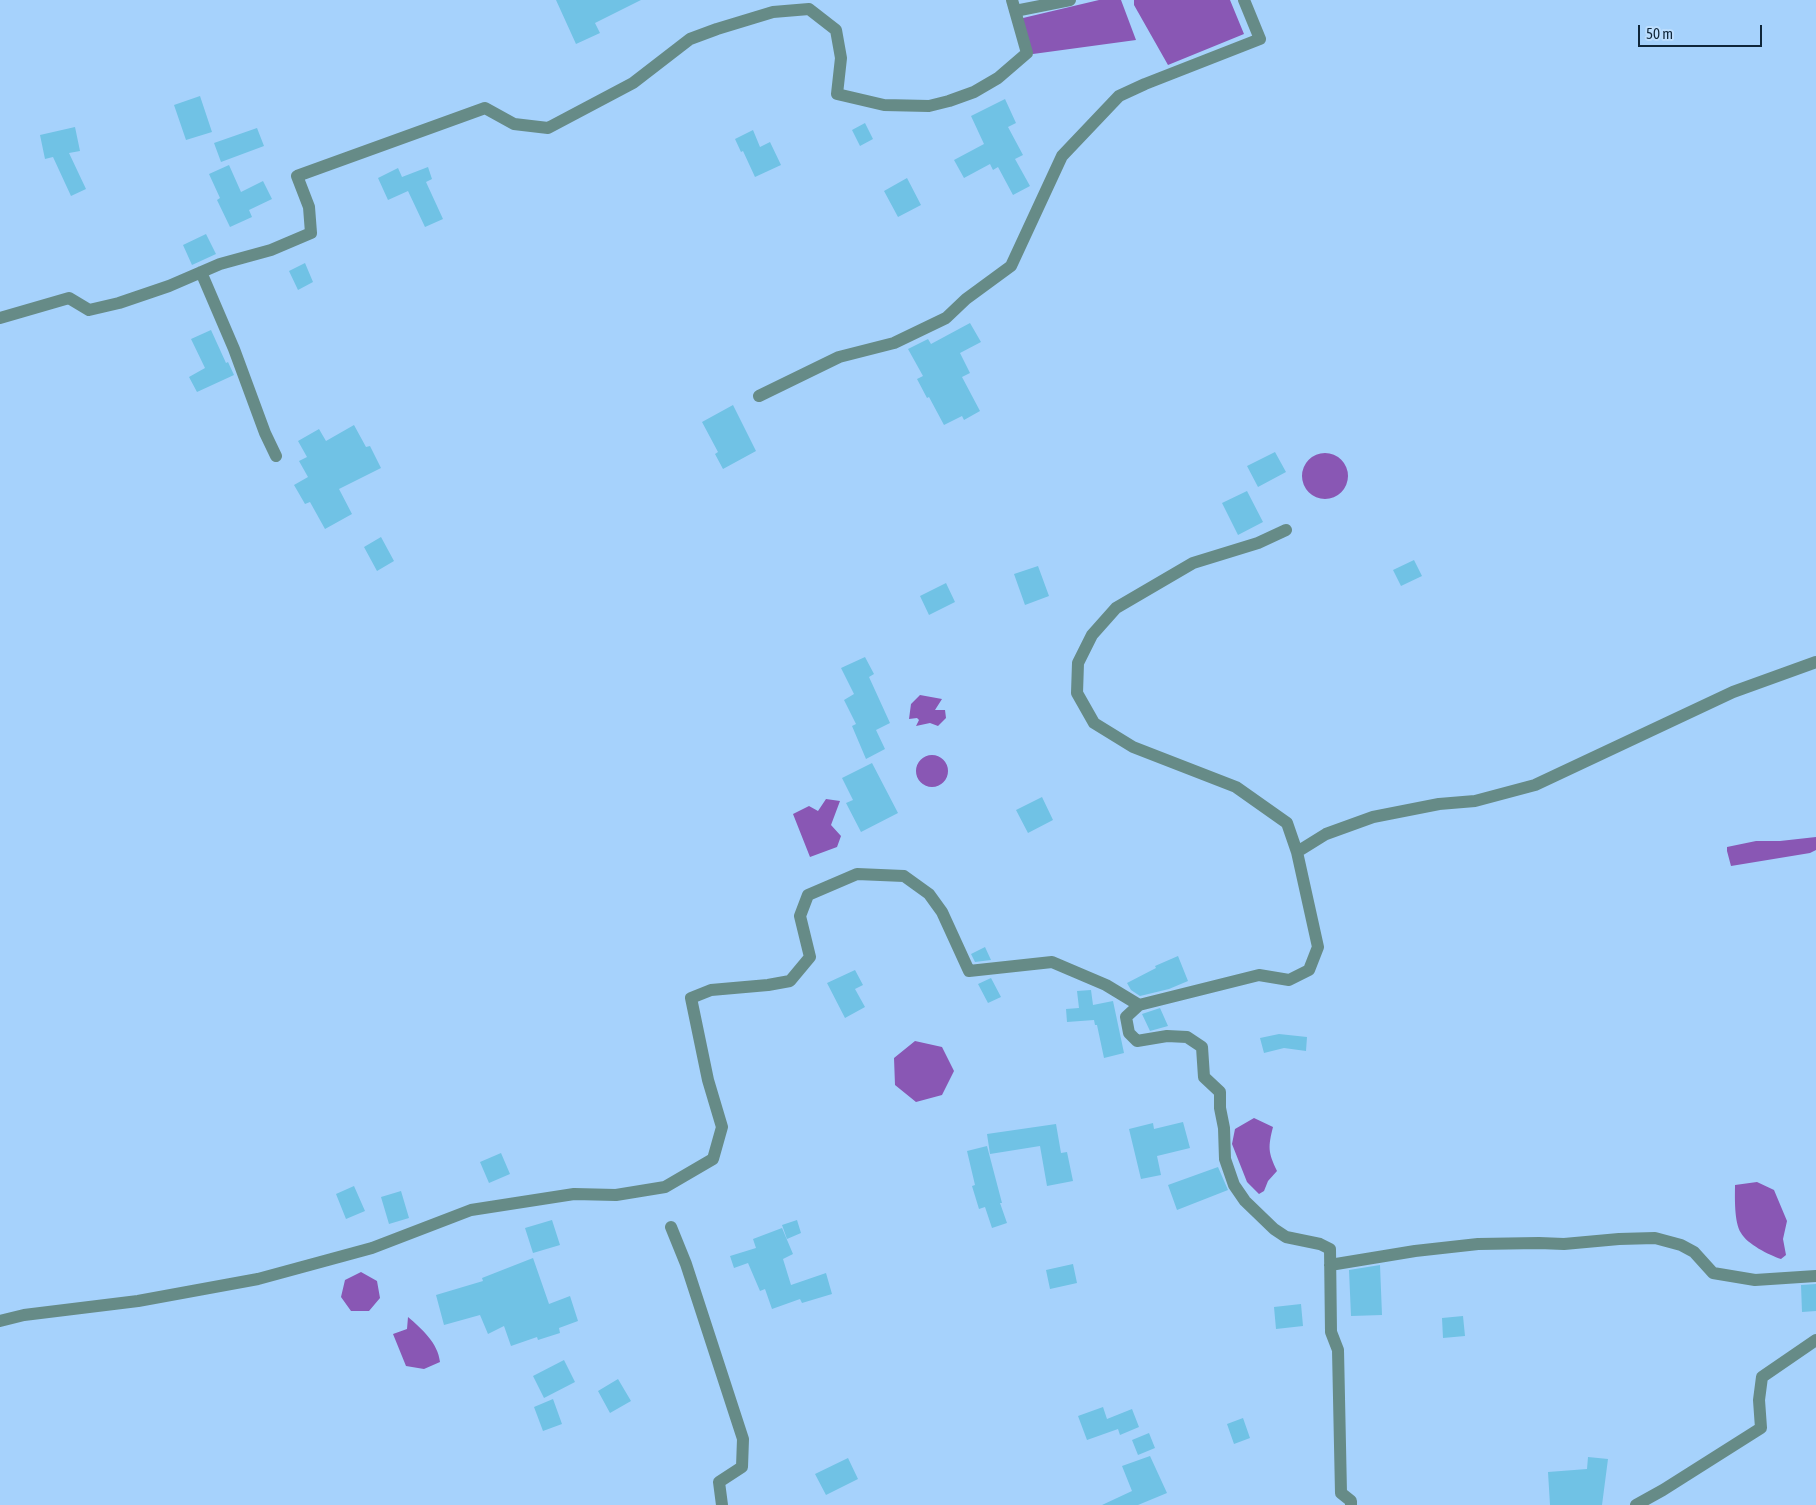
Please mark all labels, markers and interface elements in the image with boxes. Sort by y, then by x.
scale bar [1641,15,1765,47]
text: 50 m [1646,25,1673,42]

